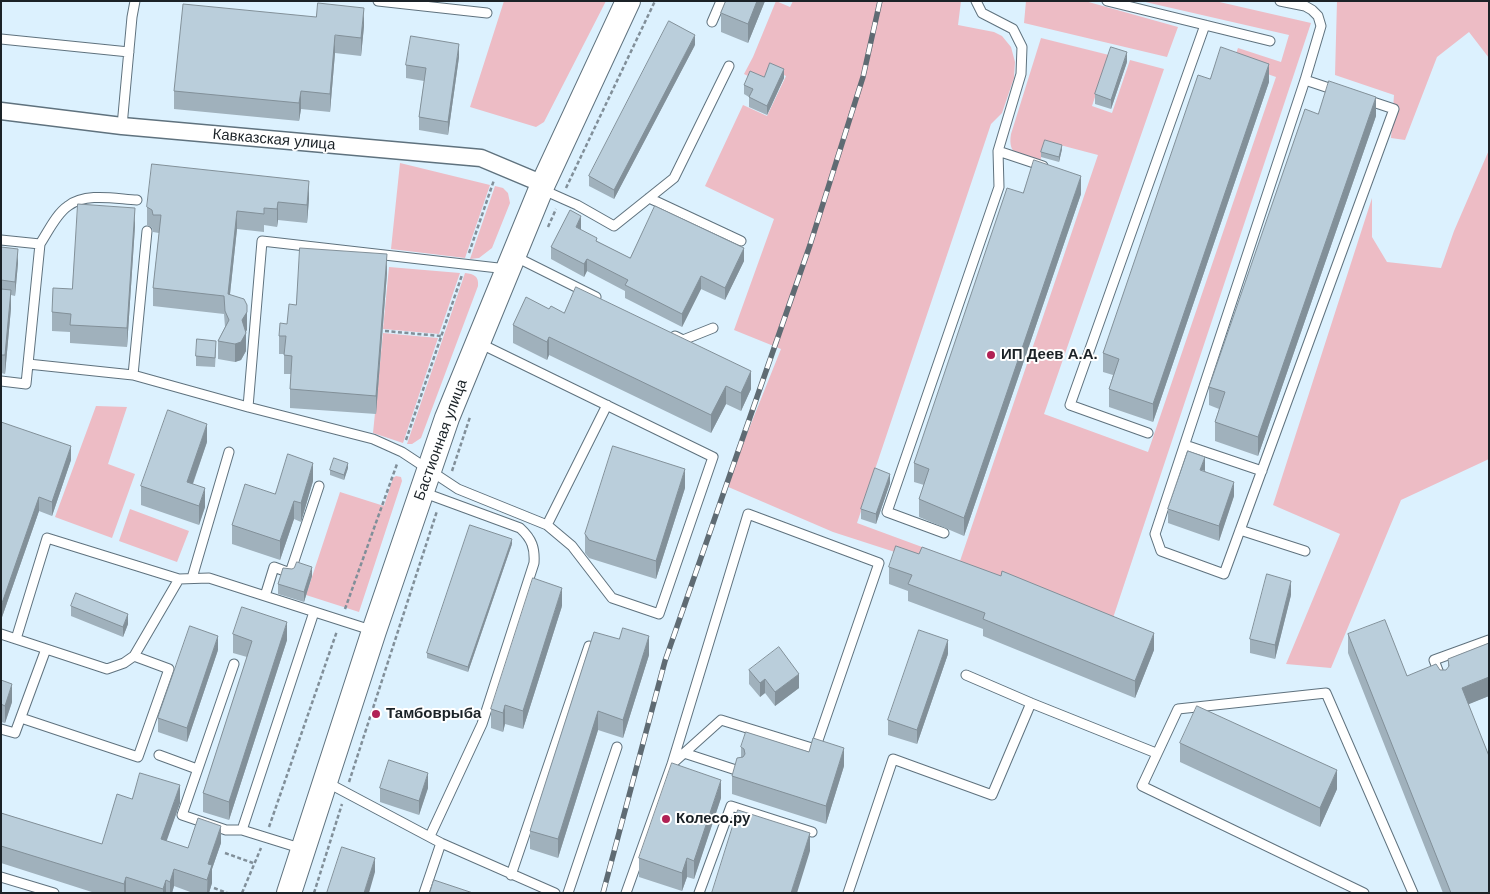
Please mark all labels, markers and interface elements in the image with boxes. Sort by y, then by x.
street label: Кавказская улица [212,126,336,154]
place label: ИП Деев А.А. [1001,346,1098,364]
marker: ИП Деев А.А. [985,349,997,361]
street label: Бастионная улица [411,377,471,503]
place label: Тамбоврыба [386,705,481,723]
marker: Тамбоврыба [370,708,382,720]
place label: Колесо.ру [676,810,750,828]
marker: Колесо.ру [660,813,672,825]

